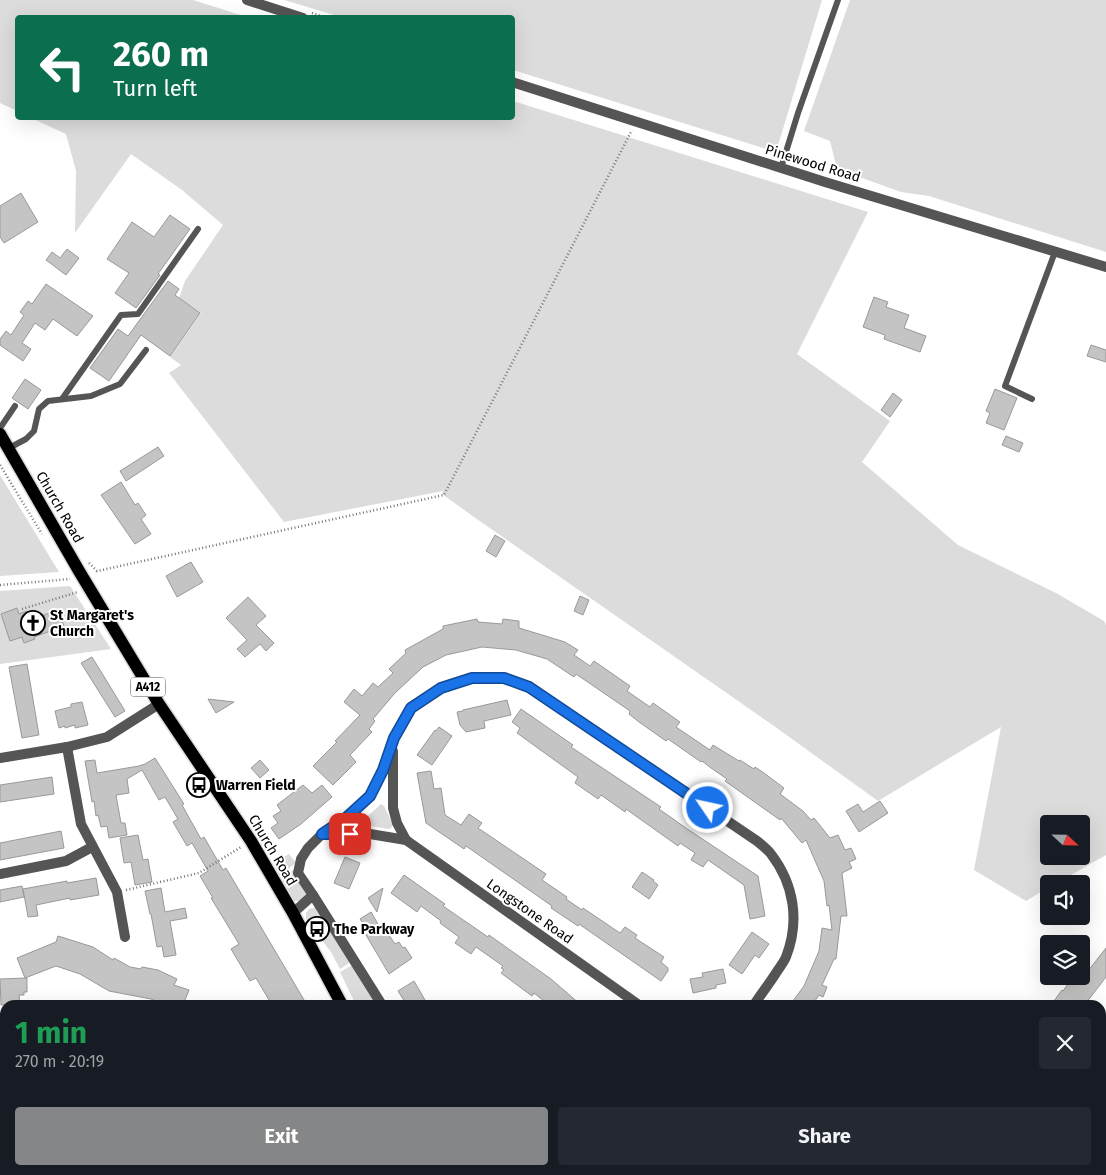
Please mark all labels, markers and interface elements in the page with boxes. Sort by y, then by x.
text: 260 m [113,33,209,75]
icon: left [30,35,95,100]
text: Turn left [113,75,197,102]
street label: Pinewood Road [763,141,863,186]
street label: Church Road [32,468,87,546]
place label: St Margaret's Church [50,607,134,640]
church icon: St Margaret's Church [20,610,46,636]
road number: A412 [130,678,166,696]
bus stop icon: Warren Field [186,772,212,798]
place label: Warren Field [216,777,296,794]
position arrow [681,781,733,833]
street label: Church Road [245,812,300,889]
pin [329,813,371,855]
north arrow [1040,815,1090,865]
map controls [1040,815,1090,985]
icon: arrive [336,820,364,848]
street label: Longstone Road [483,875,576,948]
button: sound [1040,875,1090,925]
bus stop icon: The Parkway [304,916,330,942]
place label: The Parkway [334,921,415,938]
button: layers [1040,935,1090,985]
text: 1 min [15,1015,87,1051]
button: close [1039,1017,1091,1069]
text: 270 m · 20:19 [15,1052,104,1071]
button: Exit [15,1107,548,1165]
button: Share [558,1107,1091,1165]

